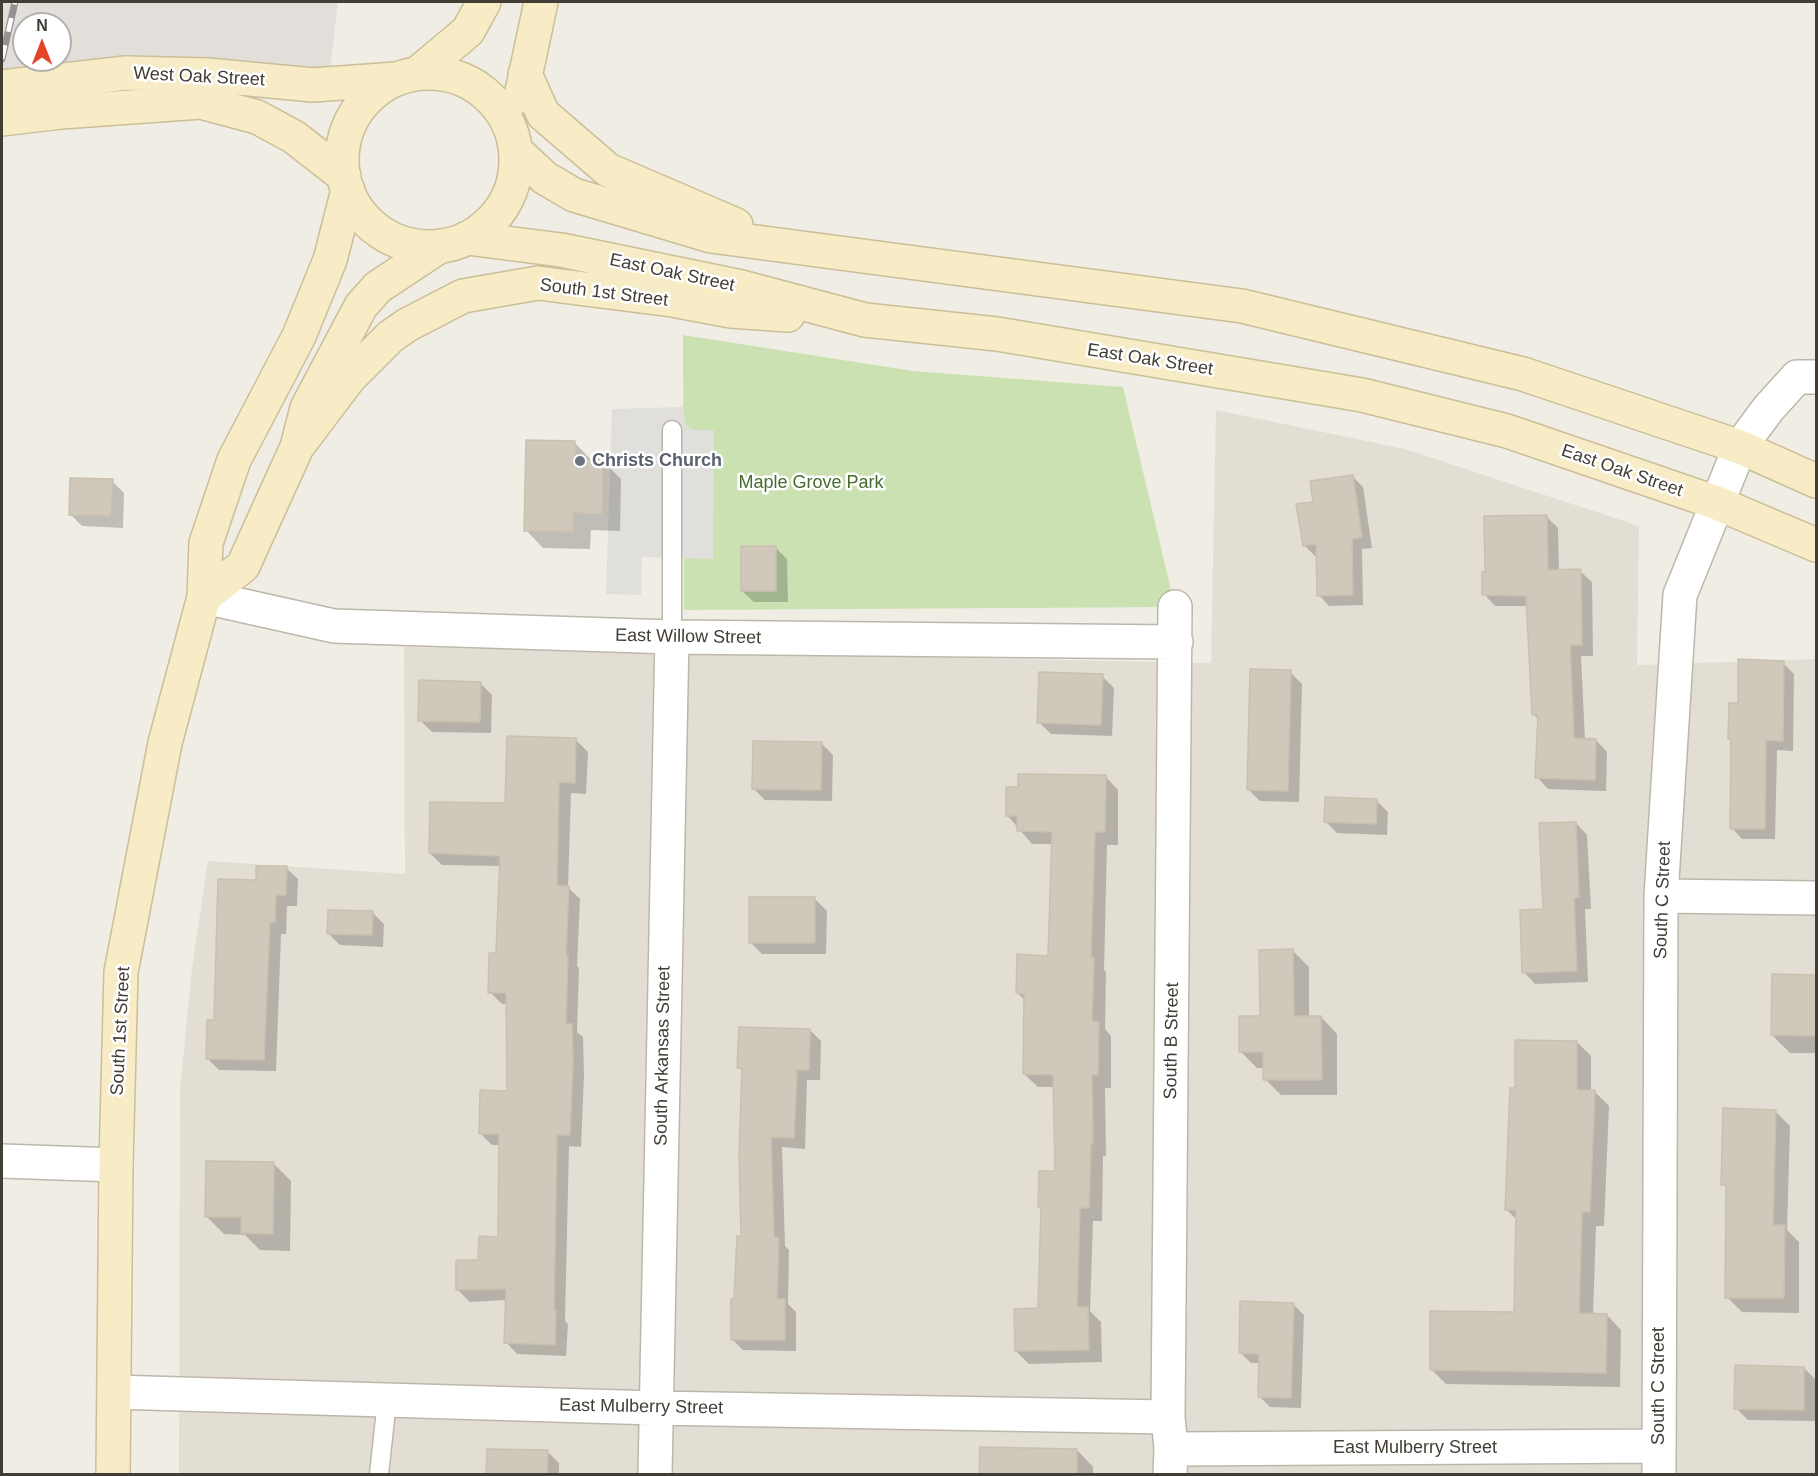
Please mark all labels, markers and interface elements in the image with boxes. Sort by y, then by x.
north arrow [12,12,72,72]
text: N [36,17,48,34]
street label: West Oak Street [133,63,265,91]
street label: East Oak Street [608,249,736,297]
street label: South 1st Street [539,274,669,312]
street label: East Oak Street [1086,339,1214,381]
street label: East Oak Street [1558,440,1686,502]
place label: Christs Church [592,450,722,472]
marker: Christs Church [573,454,587,468]
park label: Maple Grove Park [738,472,884,494]
street label: East Willow Street [615,625,761,649]
street label: South C Street [1650,841,1676,959]
street label: South 1st Street [107,966,135,1096]
street label: South Arkansas Street [651,966,675,1146]
street label: South B Street [1160,982,1184,1100]
street label: South C Street [1648,1327,1670,1445]
street label: East Mulberry Street [559,1395,723,1419]
street label: East Mulberry Street [1333,1437,1497,1459]

